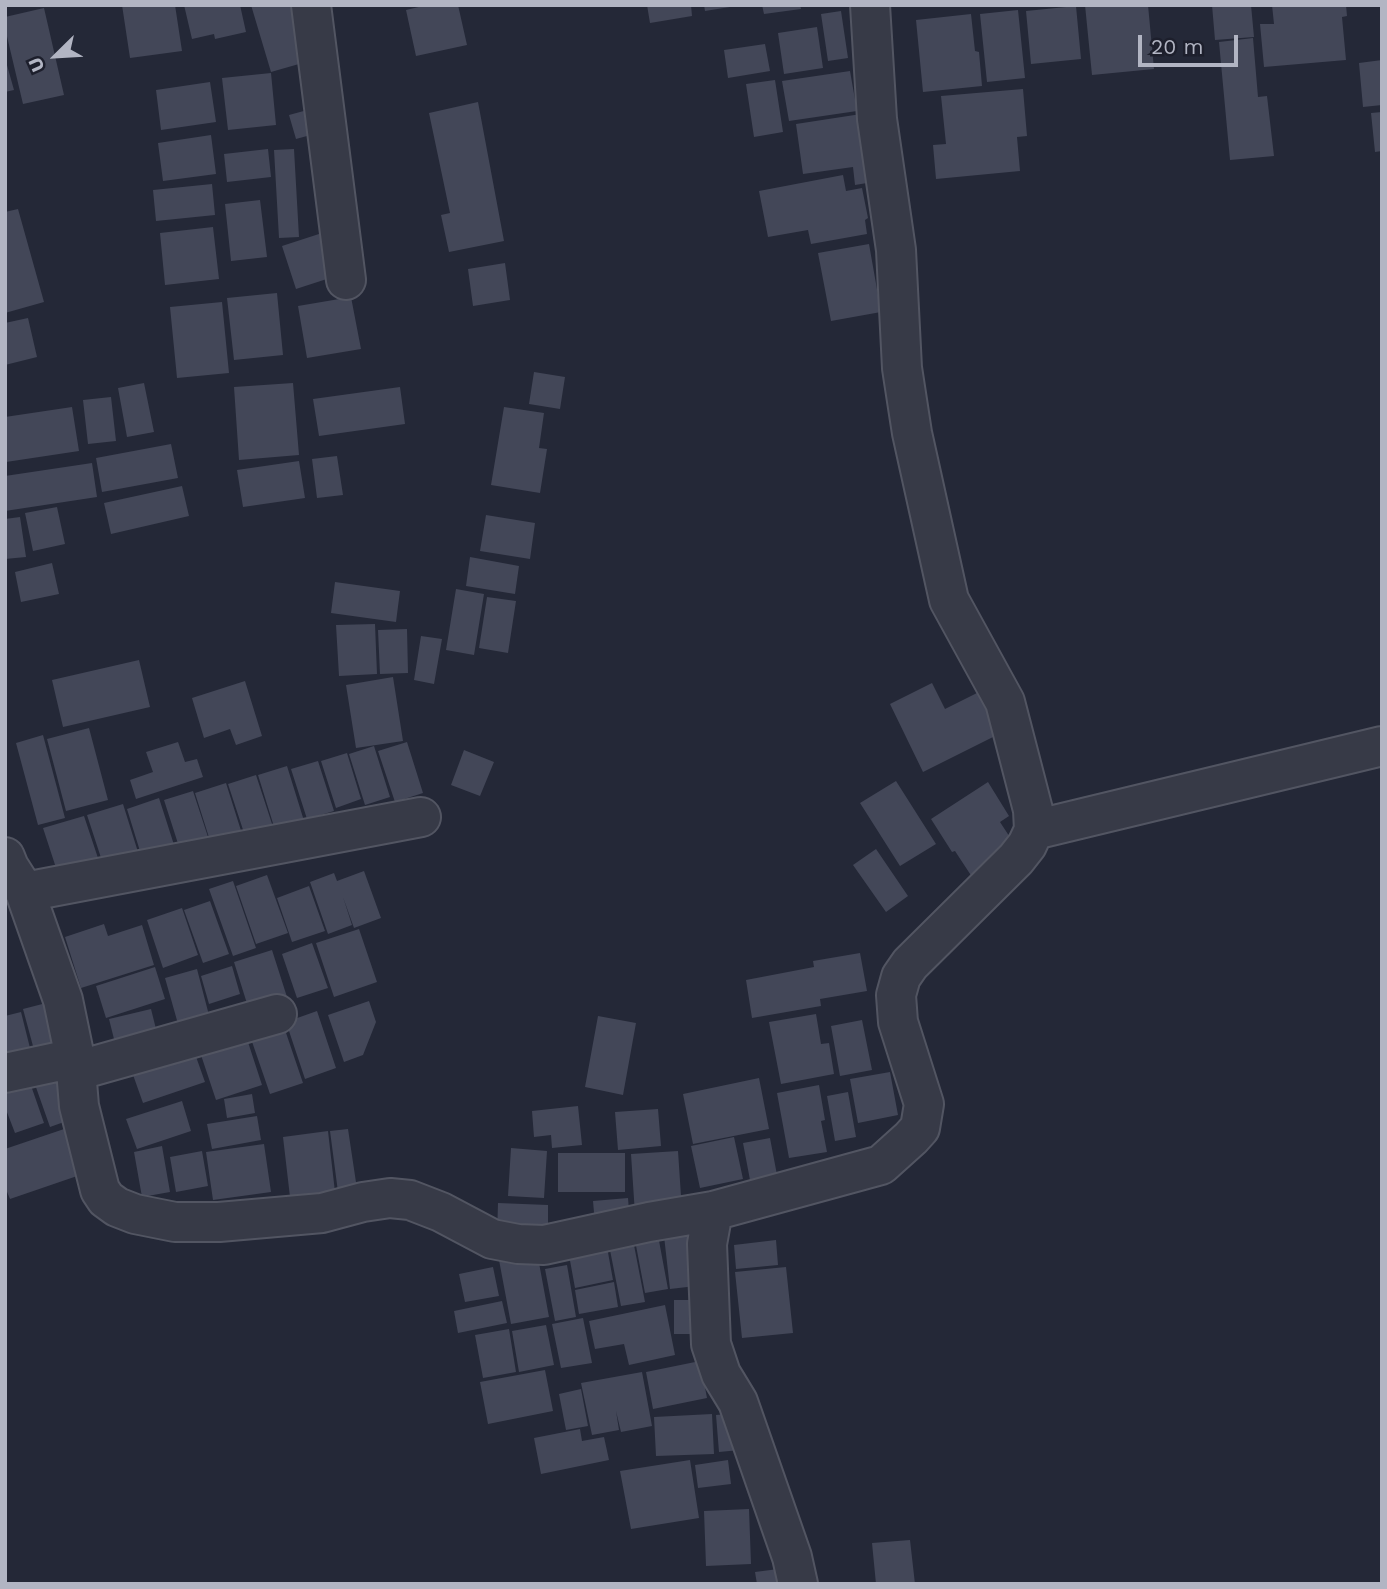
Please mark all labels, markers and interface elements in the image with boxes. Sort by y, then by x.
north arrow [21,21,91,91]
scale bar [1142,21,1242,65]
text: 20 m [1151,34,1203,59]
text: U [23,54,50,76]

